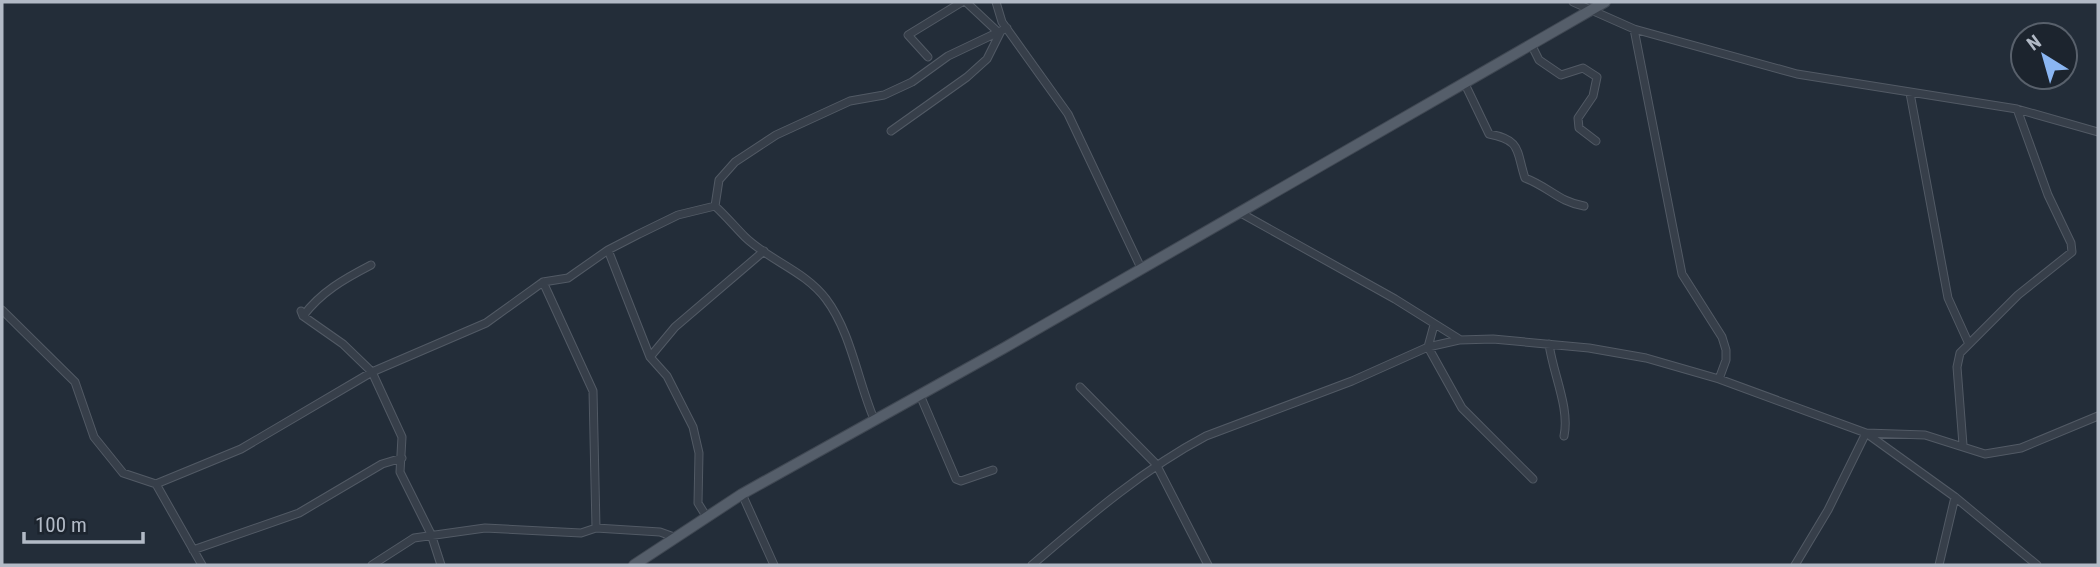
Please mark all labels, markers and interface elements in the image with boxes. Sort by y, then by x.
north arrow [2009,21,2079,91]
text: N [2023,30,2046,56]
scale bar [24,500,144,544]
text: 100 m [35,513,87,537]

